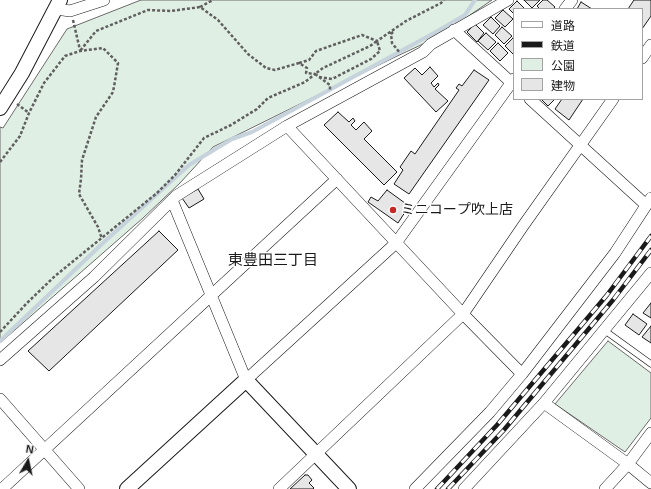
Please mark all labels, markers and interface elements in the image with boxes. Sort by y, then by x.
legend [513,8,643,100]
text: 道路 [551,19,575,33]
text: 鉄道 [551,39,575,53]
text: 公園 [551,59,575,73]
text: 建物 [551,79,575,93]
place label: ミニコープ吹上店 [401,202,513,218]
marker: ミニコープ吹上店 [388,205,398,215]
district label: 東豊田三丁目 [228,252,318,270]
north arrow [8,441,48,481]
text: N [25,443,35,456]

